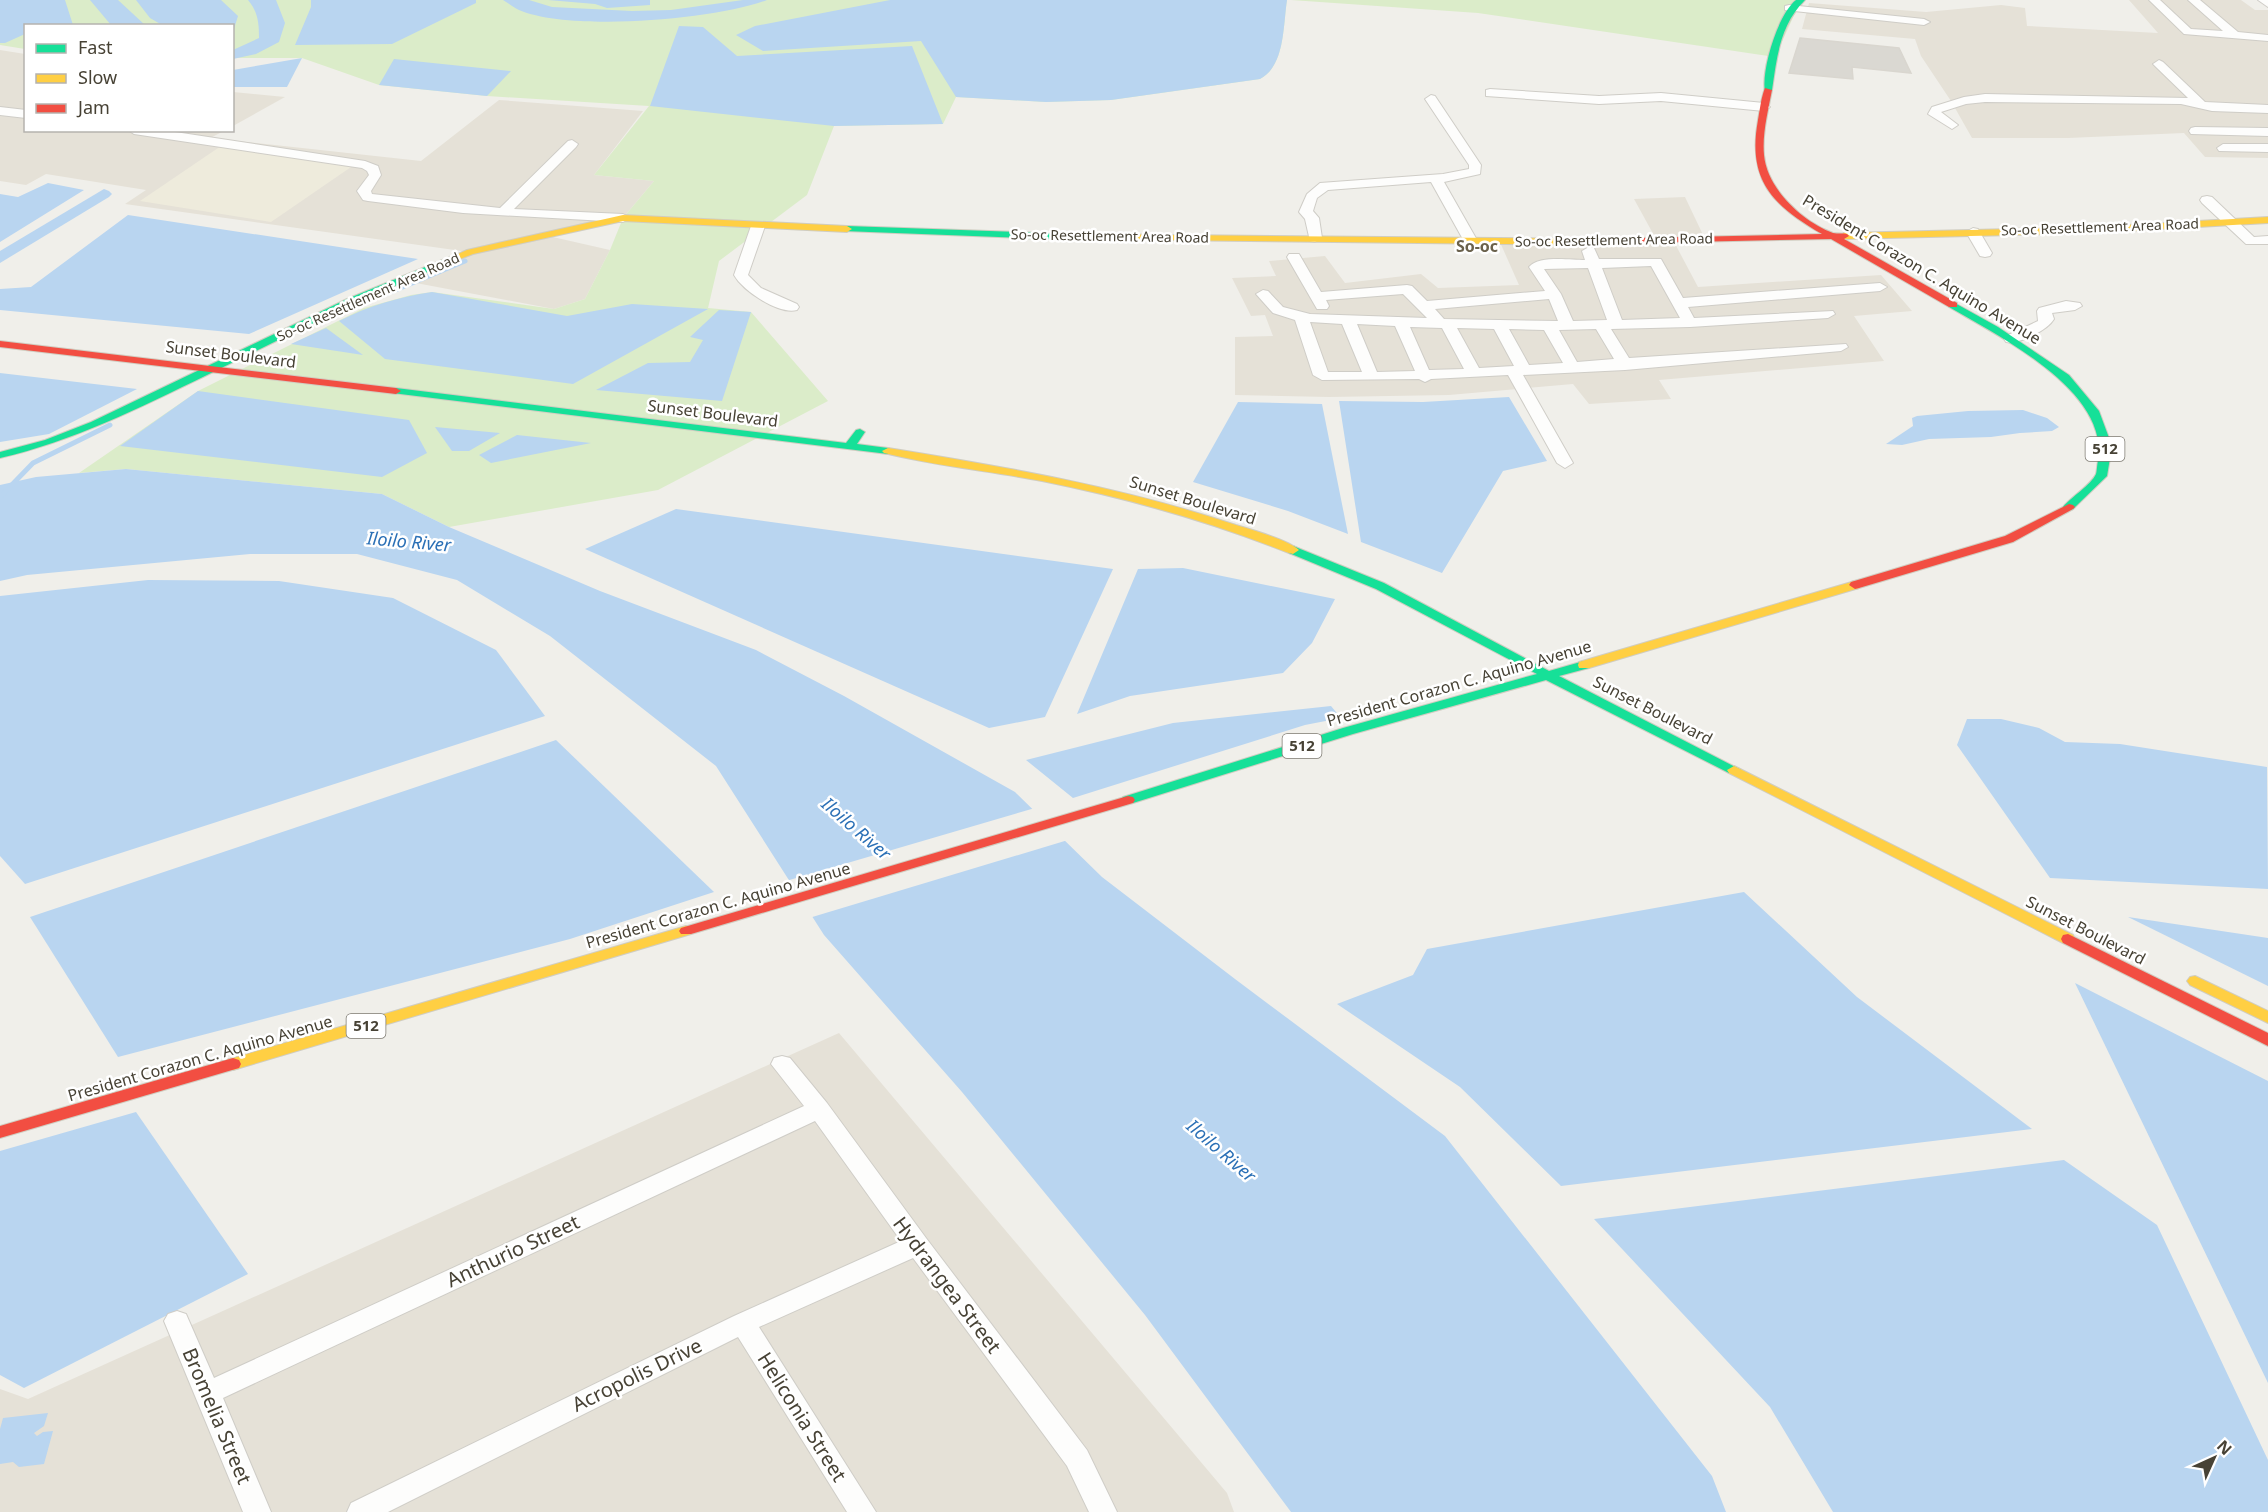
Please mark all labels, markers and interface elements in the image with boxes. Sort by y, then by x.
legend [24,24,234,132]
text: Fast [78,35,113,59]
text: Slow [78,65,117,89]
text: Jam [76,95,110,119]
street label: President Corazon C. Aquino Avenue [1799,189,2045,349]
street label: So-oc Resettlement Area Road [2001,214,2199,239]
street label: So-oc Resettlement Area Road [1011,224,1209,247]
street label: So-oc Resettlement Area Road [1515,228,1713,251]
district label: So-oc [1456,235,1498,257]
street label: So-oc Resettlement Area Road [273,248,462,346]
street label: Sunset Boulevard [165,335,297,373]
street label: Sunset Boulevard [647,394,779,432]
road number: 512 [2086,437,2124,461]
street label: Sunset Boulevard [1127,470,1259,530]
water label: Iloilo River [365,525,453,557]
street label: President Corazon C. Aquino Avenue [1324,635,1594,731]
street label: Sunset Boulevard [1590,670,1716,750]
road number: 512 [1282,734,1322,758]
water label: Iloilo River [816,791,897,865]
street label: President Corazon C. Aquino Avenue [583,857,853,953]
street label: Sunset Boulevard [2023,890,2149,970]
street label: President Corazon C. Aquino Avenue [65,1010,335,1106]
road number: 512 [346,1014,386,1038]
water label: Iloilo River [1181,1113,1262,1187]
street label: Anthurio Street [442,1208,584,1293]
street label: Hydrangea Street [887,1211,1008,1359]
street label: Acropolis Drive [567,1331,706,1418]
street label: Bromelia Street [177,1344,258,1488]
street label: Heliconia Street [752,1347,853,1487]
north arrow [2184,1428,2244,1488]
text: N [2212,1435,2237,1460]

